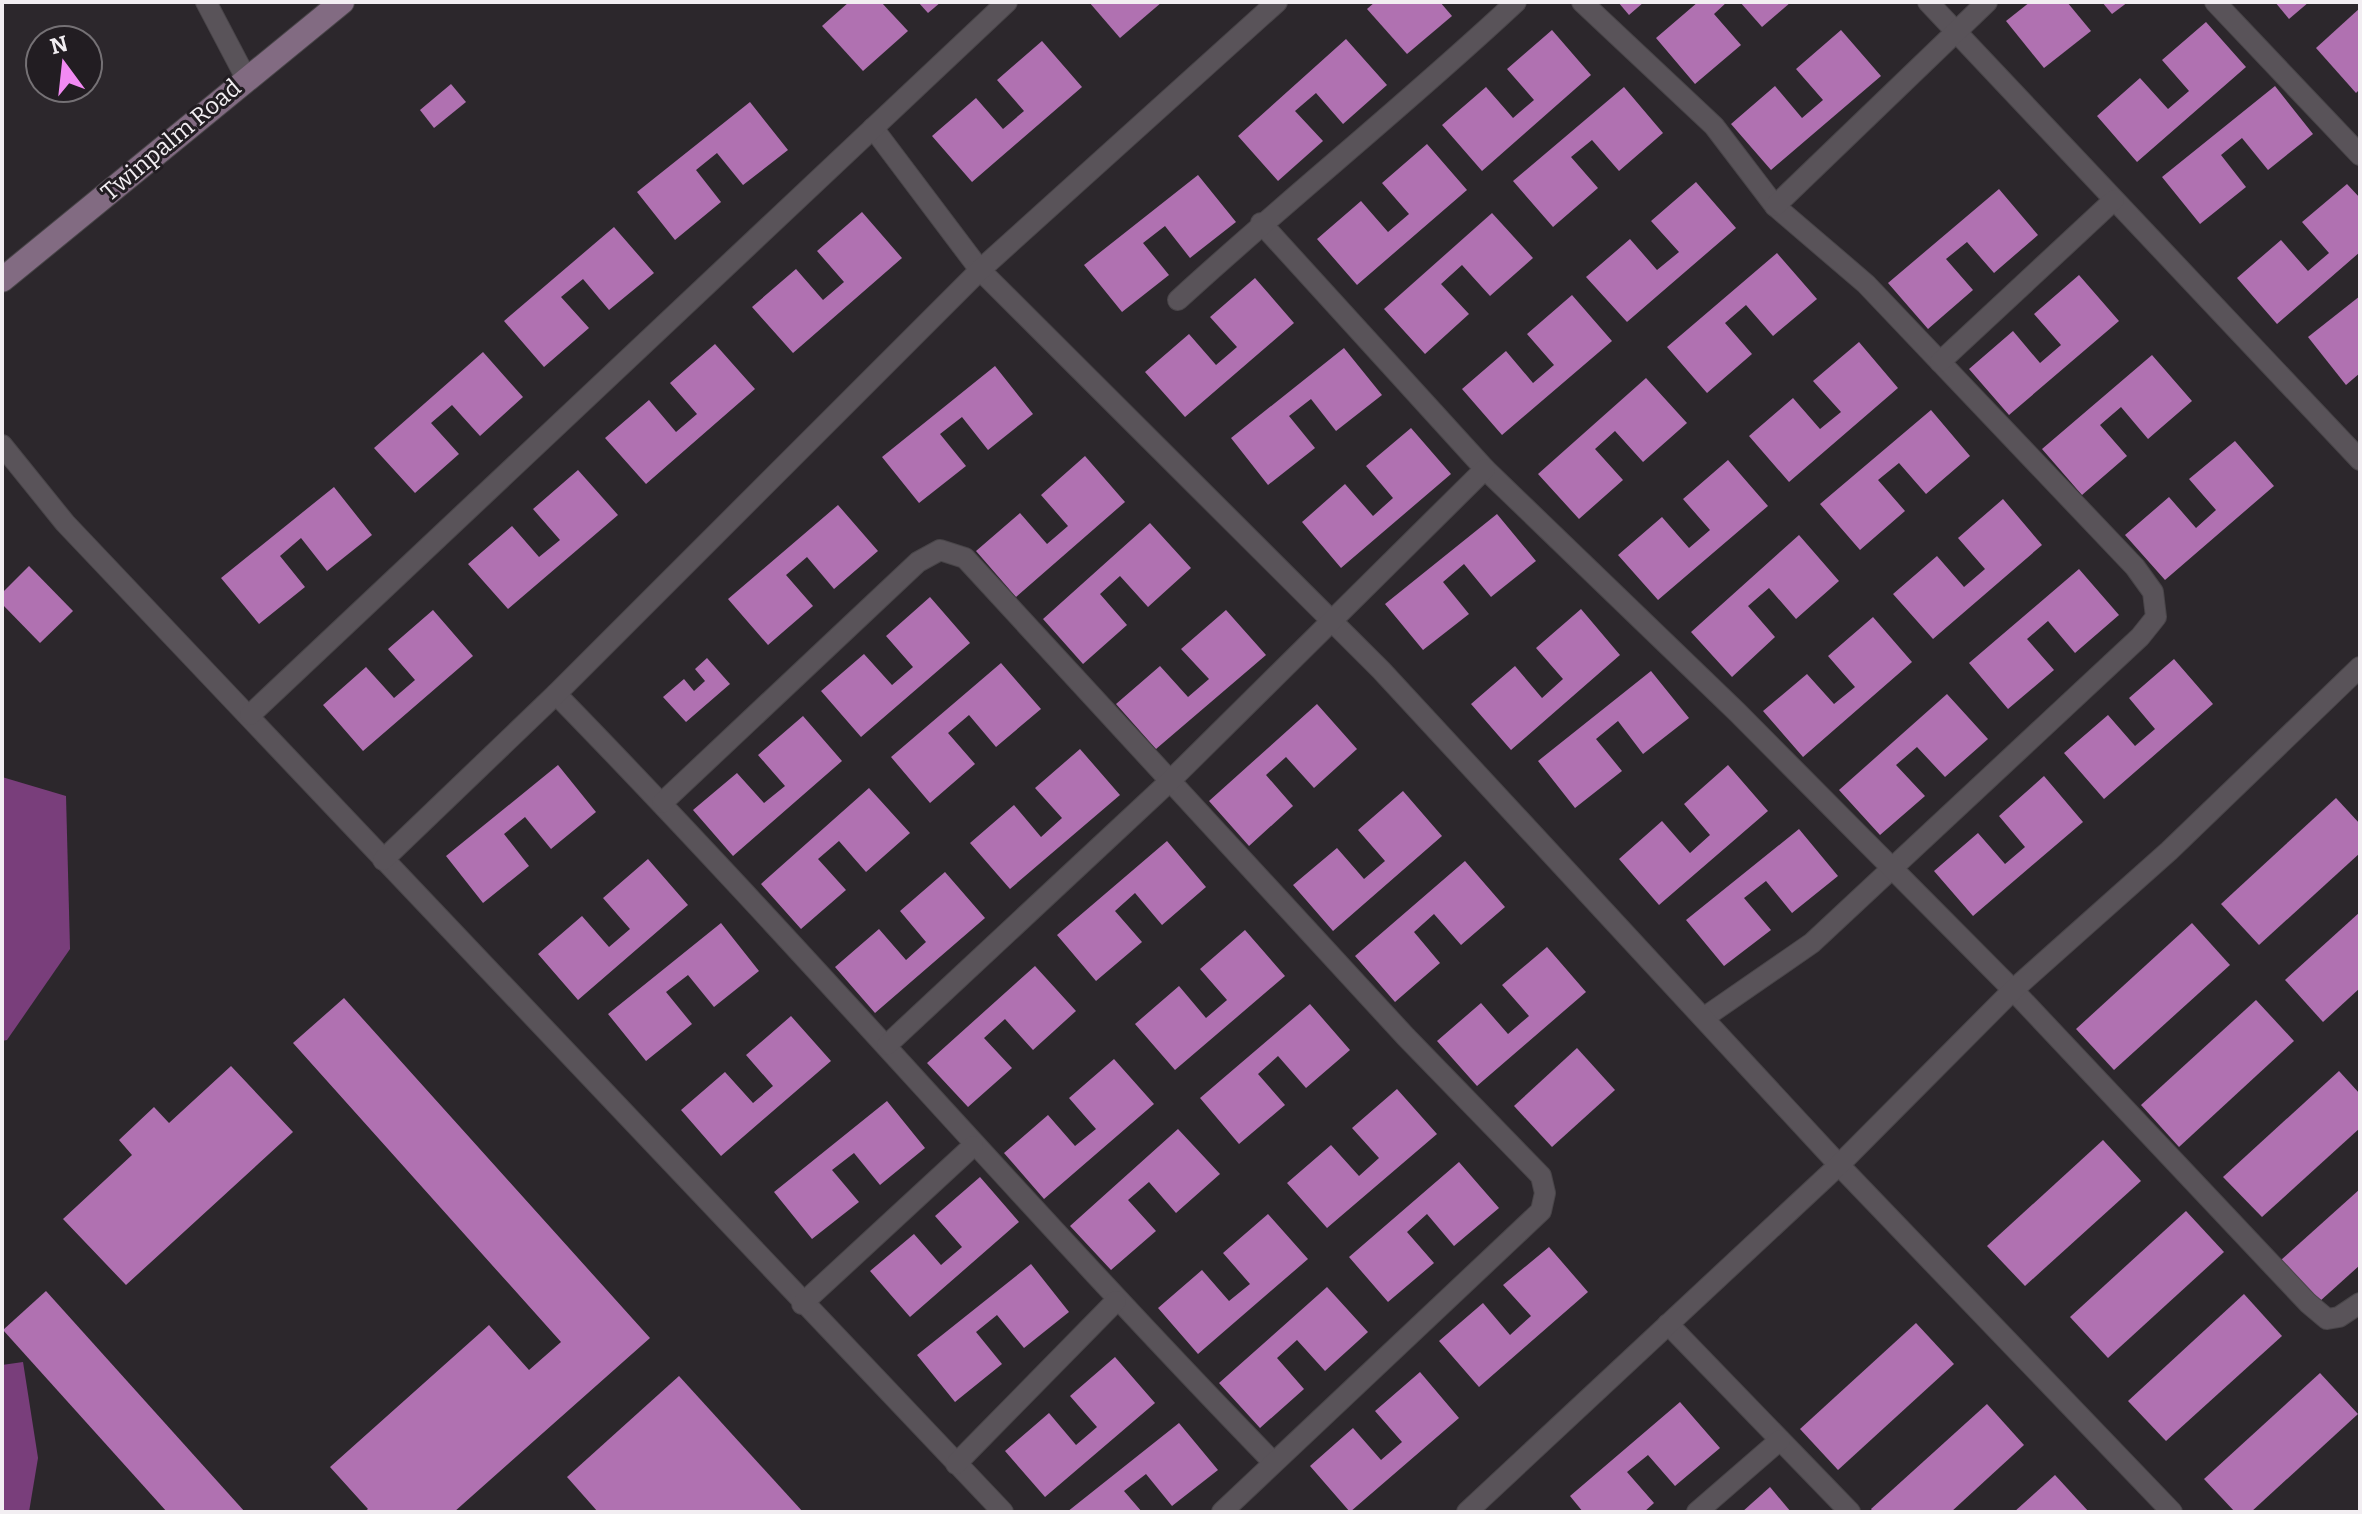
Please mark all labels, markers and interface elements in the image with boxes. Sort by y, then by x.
north arrow [24,24,104,104]
text: N [47,30,71,60]
street label: Twinpalm Road [96,74,246,206]

